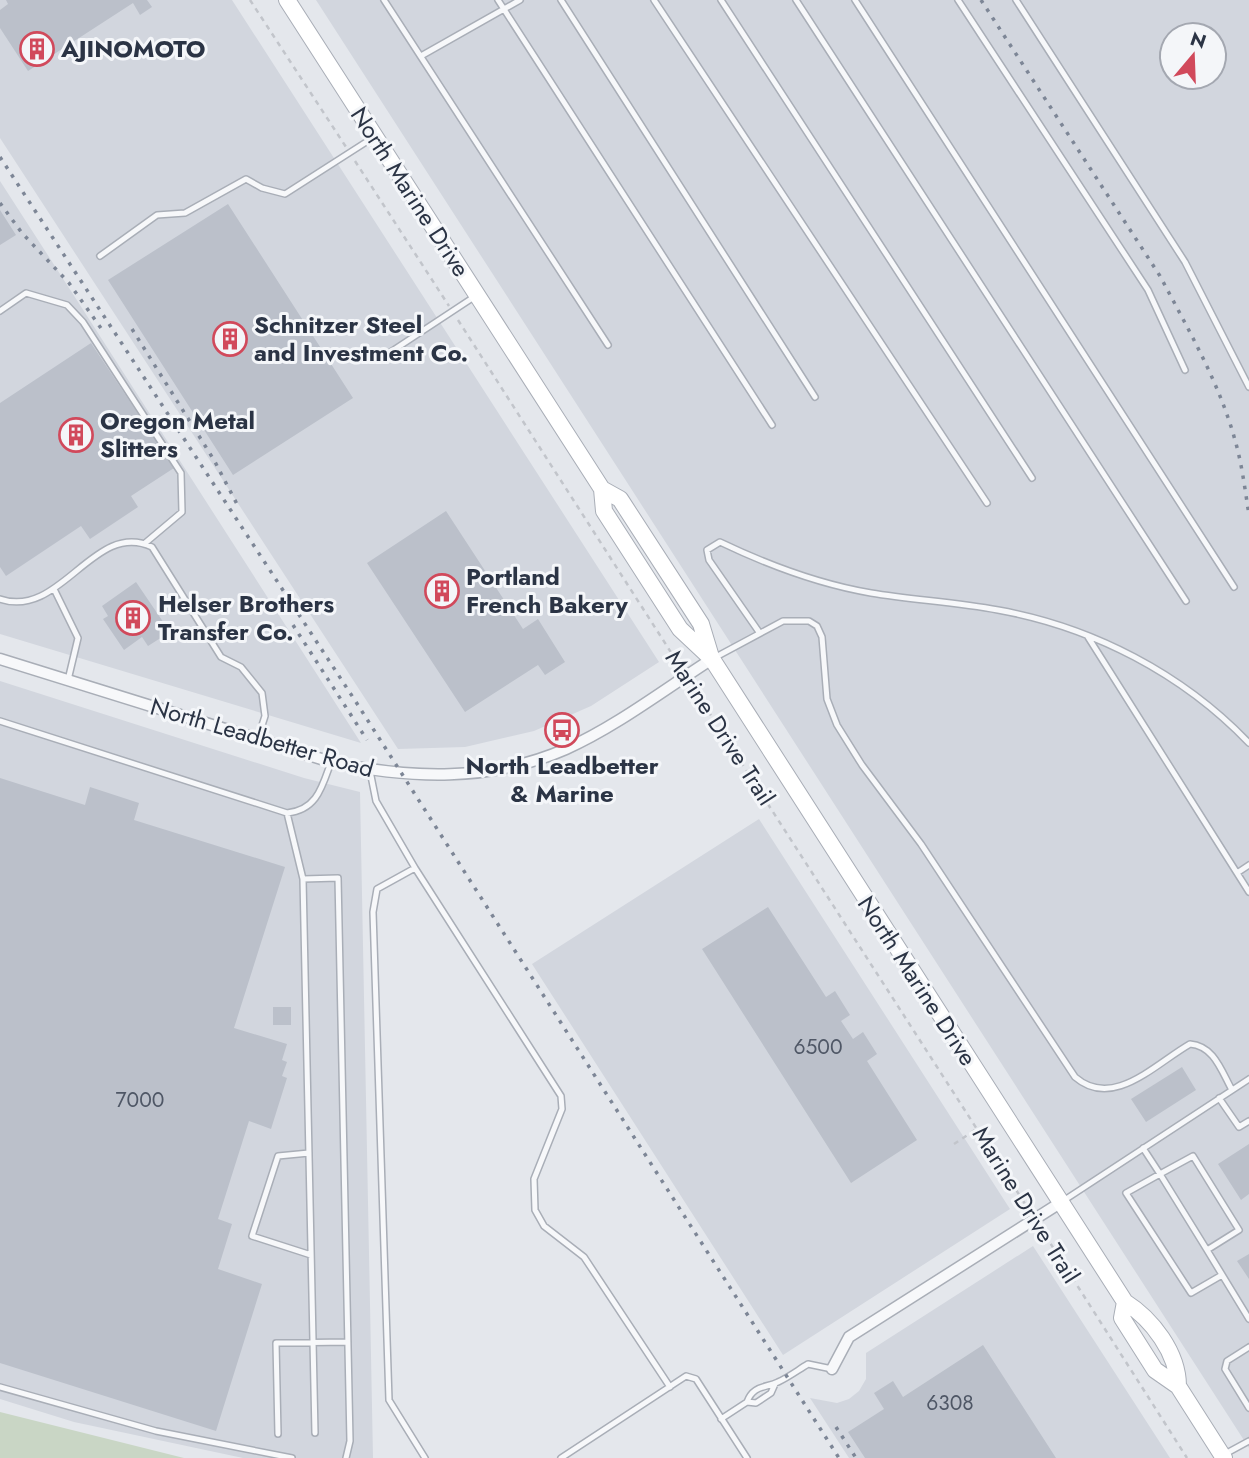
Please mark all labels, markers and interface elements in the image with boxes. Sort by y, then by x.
north arrow [1158,21,1228,91]
text: N [1187,25,1210,56]
building icon: AJINOMOTO [18,30,56,68]
place label: AJINOMOTO [60,31,205,66]
street label: North Marine Drive [342,100,479,284]
place label: Schnitzer Steel and Investment Co. [254,307,468,370]
building icon: Schnitzer Steel and Investment Co. [211,320,249,358]
place label: Oregon Metal Slitters [100,403,255,466]
building icon: Oregon Metal Slitters [57,416,95,454]
place label: Portland French Bakery [466,559,628,622]
building icon: Portland French Bakery [423,572,461,610]
place label: Helser Brothers Transfer Co. [158,586,334,649]
building icon: Helser Brothers Transfer Co. [114,599,152,637]
street label: Marine Drive Trail [657,643,784,812]
street label: North Leadbetter Road [146,689,378,786]
bus stop icon: North Leadbetter & Marine [543,711,581,749]
place label: North Leadbetter & Marine [465,748,659,811]
street label: North Marine Drive [849,889,986,1073]
house number: 6500 [793,1032,843,1062]
house number: 7000 [116,1085,164,1115]
street label: Marine Drive Trail [964,1120,1089,1290]
house number: 6308 [926,1388,974,1418]

